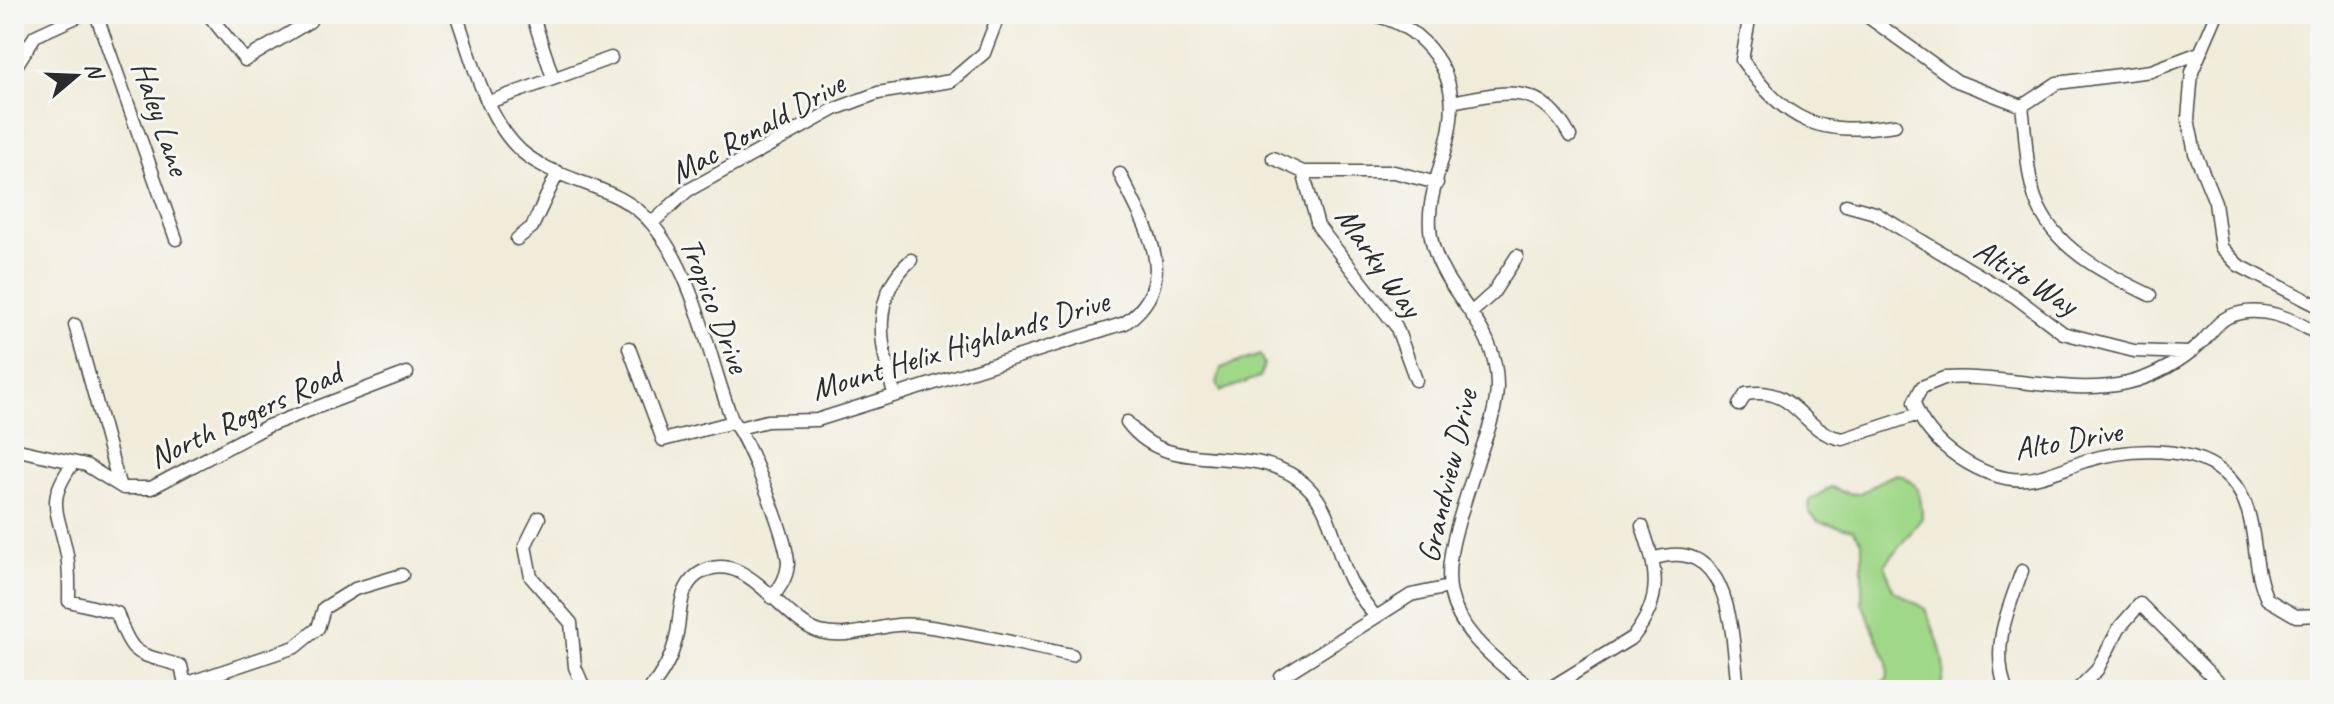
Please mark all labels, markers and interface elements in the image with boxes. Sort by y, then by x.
north arrow [36,36,116,116]
street label: Haley Lane [122,56,200,183]
text: N [79,59,111,84]
street label: Mac Ronald Drive [662,62,854,193]
street label: Marky Way [1326,199,1434,328]
street label: Altito Way [1966,229,2088,326]
street label: Tropico Drive [671,232,760,381]
street label: Mount Helix Highlands Drive [806,280,1116,410]
street label: North Rogers Road [142,351,352,477]
street label: Grandview Drive [1407,383,1487,567]
street label: Alto Drive [2011,410,2127,470]

